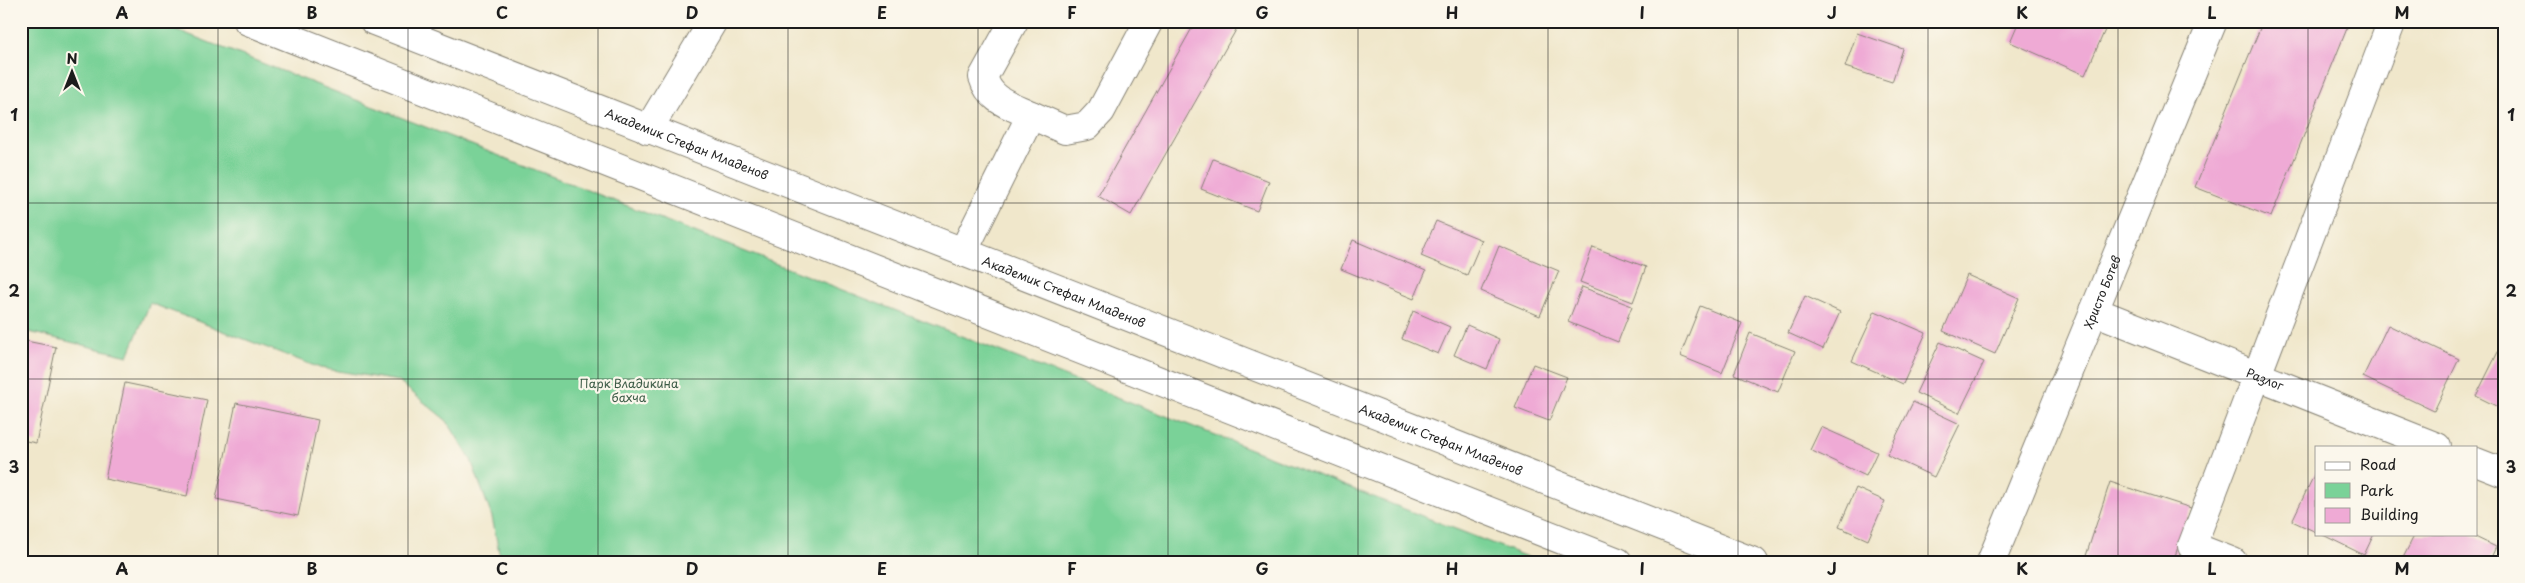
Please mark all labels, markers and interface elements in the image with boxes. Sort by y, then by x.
text: A [116,0,129,24]
text: B [307,0,318,24]
text: C [496,0,508,24]
text: D [686,0,698,24]
text: E [877,0,887,24]
text: F [1067,0,1077,24]
text: G [1255,0,1269,24]
text: H [1446,0,1458,24]
text: I [1639,0,1645,24]
text: J [1827,0,1837,24]
text: K [2016,0,2028,24]
text: L [2207,0,2217,24]
text: M [2394,0,2410,24]
north arrow [48,48,98,98]
text: N [66,48,78,69]
text: 1 [10,102,18,126]
text: 1 [2507,102,2515,126]
street label: Академик Стефан Младенов [603,103,771,184]
street label: Академик Стефан Младенов [980,251,1148,332]
street label: Христо Ботев [2079,252,2125,331]
text: 2 [8,278,20,302]
text: 2 [2505,278,2517,302]
street label: Разлог [2244,363,2287,395]
park label: Парк Владикина бахча [579,374,679,406]
street label: Академик Стефан Младенов [1357,399,1525,479]
legend [2315,446,2478,536]
text: Road [2360,452,2396,475]
text: 3 [9,454,19,478]
text: 3 [2506,454,2516,478]
text: Park [2360,478,2394,501]
text: Building [2360,502,2419,525]
text: A [116,556,129,580]
text: B [307,556,318,580]
text: C [496,556,508,580]
text: D [686,556,698,580]
text: E [877,556,887,580]
text: F [1067,556,1077,580]
text: G [1255,556,1269,580]
text: H [1446,556,1458,580]
text: I [1639,556,1645,580]
text: J [1827,556,1837,580]
text: K [2016,556,2028,580]
text: L [2207,556,2217,580]
text: M [2394,556,2410,580]

